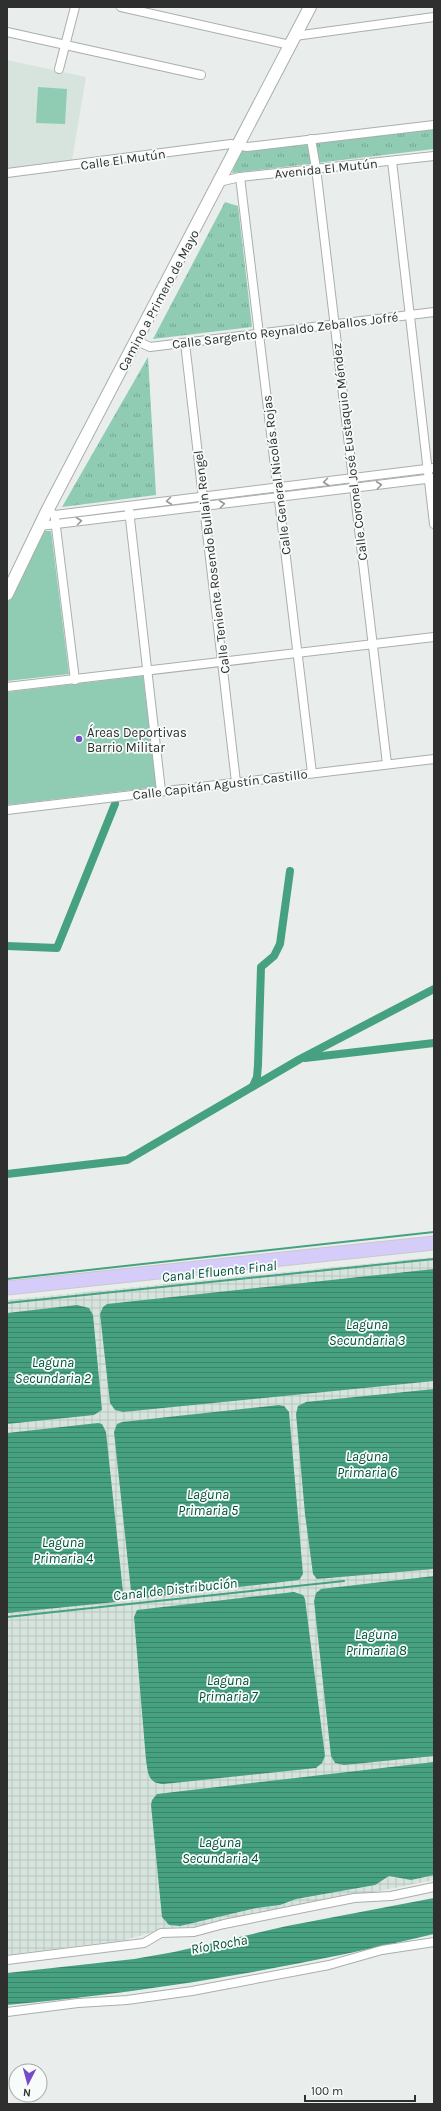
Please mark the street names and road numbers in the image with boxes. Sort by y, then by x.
street label: Calle El Mutún [80,146,167,173]
street label: Avenida El Mutún [274,156,378,181]
street label: Camino a Primero de Mayo [115,227,202,373]
street label: Calle Sargento Reynaldo Zeballos Jofré [171,309,399,352]
street label: Calle Coronel José Eustaquio Méndez [329,342,371,561]
street label: Calle General Nicolás Rojas [259,394,294,556]
street label: Calle Teniente Rosendo Bullain Rengel [190,449,233,674]
street label: Calle Capitán Agustín Castillo [132,766,308,803]

